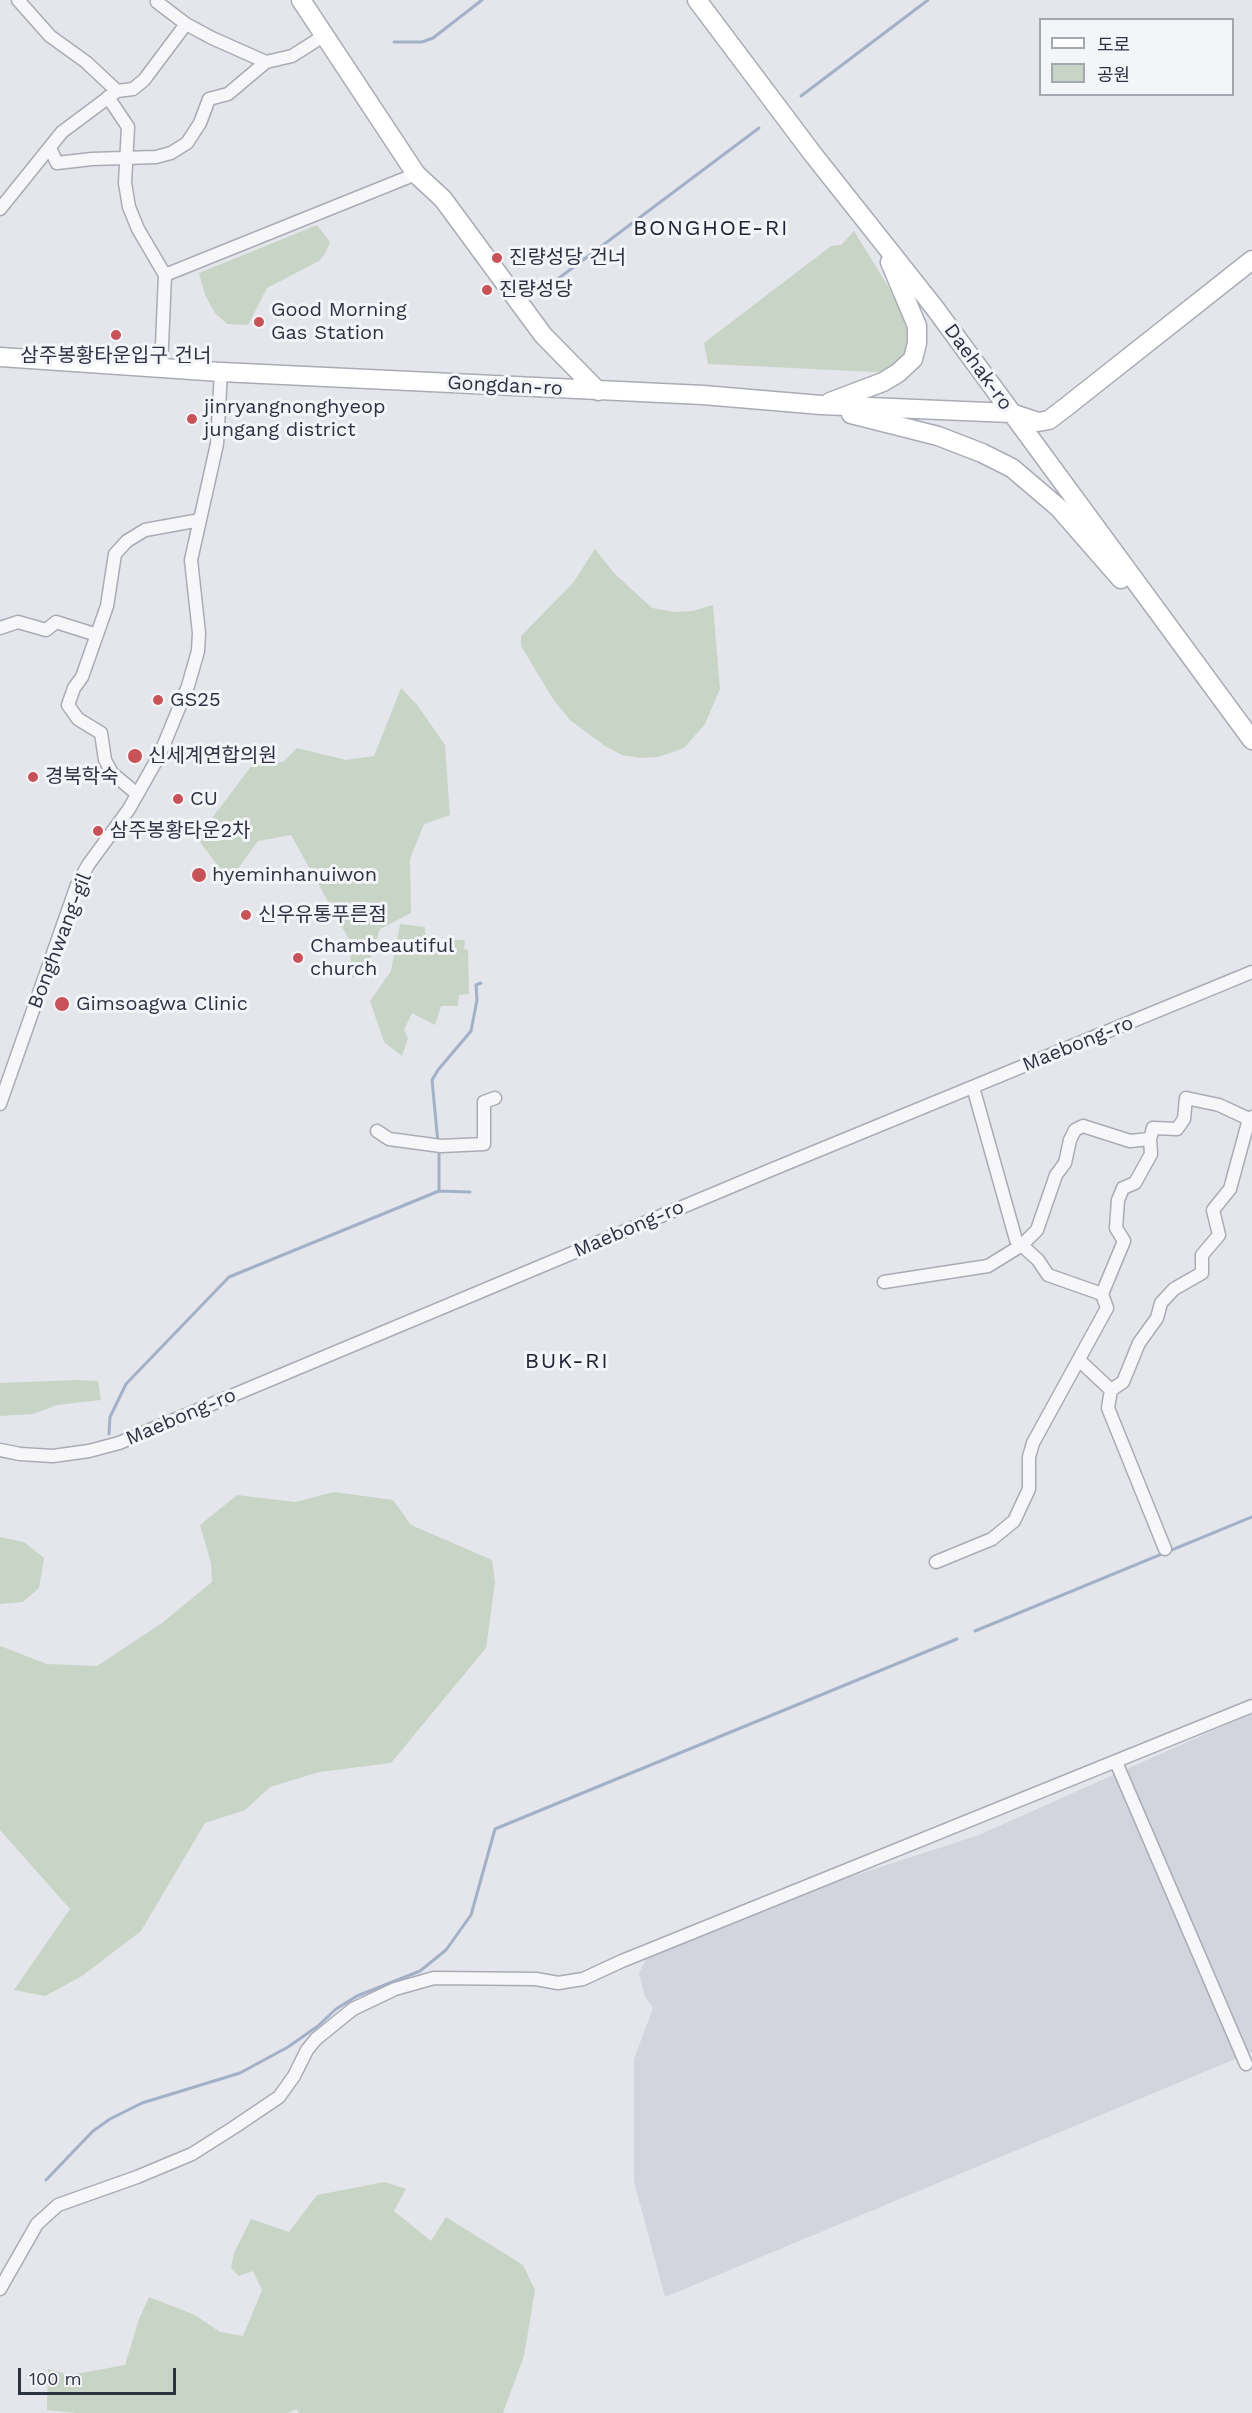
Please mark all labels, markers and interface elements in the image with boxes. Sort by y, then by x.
legend [1039,18,1234,96]
text: 도로 [1097,34,1130,55]
text: 공원 [1097,64,1130,85]
district label: BONGHOE-RI [633,216,789,242]
place label: 진량성당 건너 [509,246,626,270]
marker: 진량성당 건너 [490,251,504,265]
place label: 진량성당 [499,278,573,302]
marker: 진량성당 [480,283,494,297]
place label: Good Morning Gas Station [271,298,407,345]
marker: Good Morning Gas Station [252,315,266,329]
street label: Daehak-ro [939,319,1017,415]
marker: 삼주봉황타운입구 건너 [109,328,123,342]
place label: 삼주봉황타운입구 건너 [21,344,211,368]
street label: Gongdan-ro [447,371,563,401]
place label: jinryangnonghyeop jungang district [204,395,385,442]
marker: jinryangnonghyeop jungang district [185,412,199,426]
place label: GS25 [170,688,221,712]
marker: GS25 [151,693,165,707]
place label: 신세계연합의원 [148,744,277,768]
marker: 신세계연합의원 [126,747,144,765]
place label: 경북학숙 [45,765,119,789]
marker: 경북학숙 [26,770,40,784]
place label: CU [190,787,218,811]
marker: CU [171,792,185,806]
place label: 삼주봉황타운2차 [110,819,250,843]
marker: 삼주봉황타운2차 [91,824,105,838]
place label: hyeminhanuiwon [212,863,377,887]
marker: hyeminhanuiwon [190,866,208,884]
street label: Bonghwang-gil [23,870,97,1012]
place label: 신우유통푸른점 [258,903,387,927]
marker: 신우유통푸른점 [239,908,253,922]
place label: Chambeautiful church [310,934,454,981]
marker: Chambeautiful church [291,951,305,965]
place label: Gimsoagwa Clinic [76,992,248,1016]
marker: Gimsoagwa Clinic [53,995,71,1013]
street label: Maebong-ro [1019,1011,1137,1077]
street label: Maebong-ro [570,1195,688,1263]
district label: BUK-RI [525,1349,609,1375]
street label: Maebong-ro [122,1383,240,1451]
scale bar [21,2356,178,2394]
text: 100 m [29,2368,82,2389]

